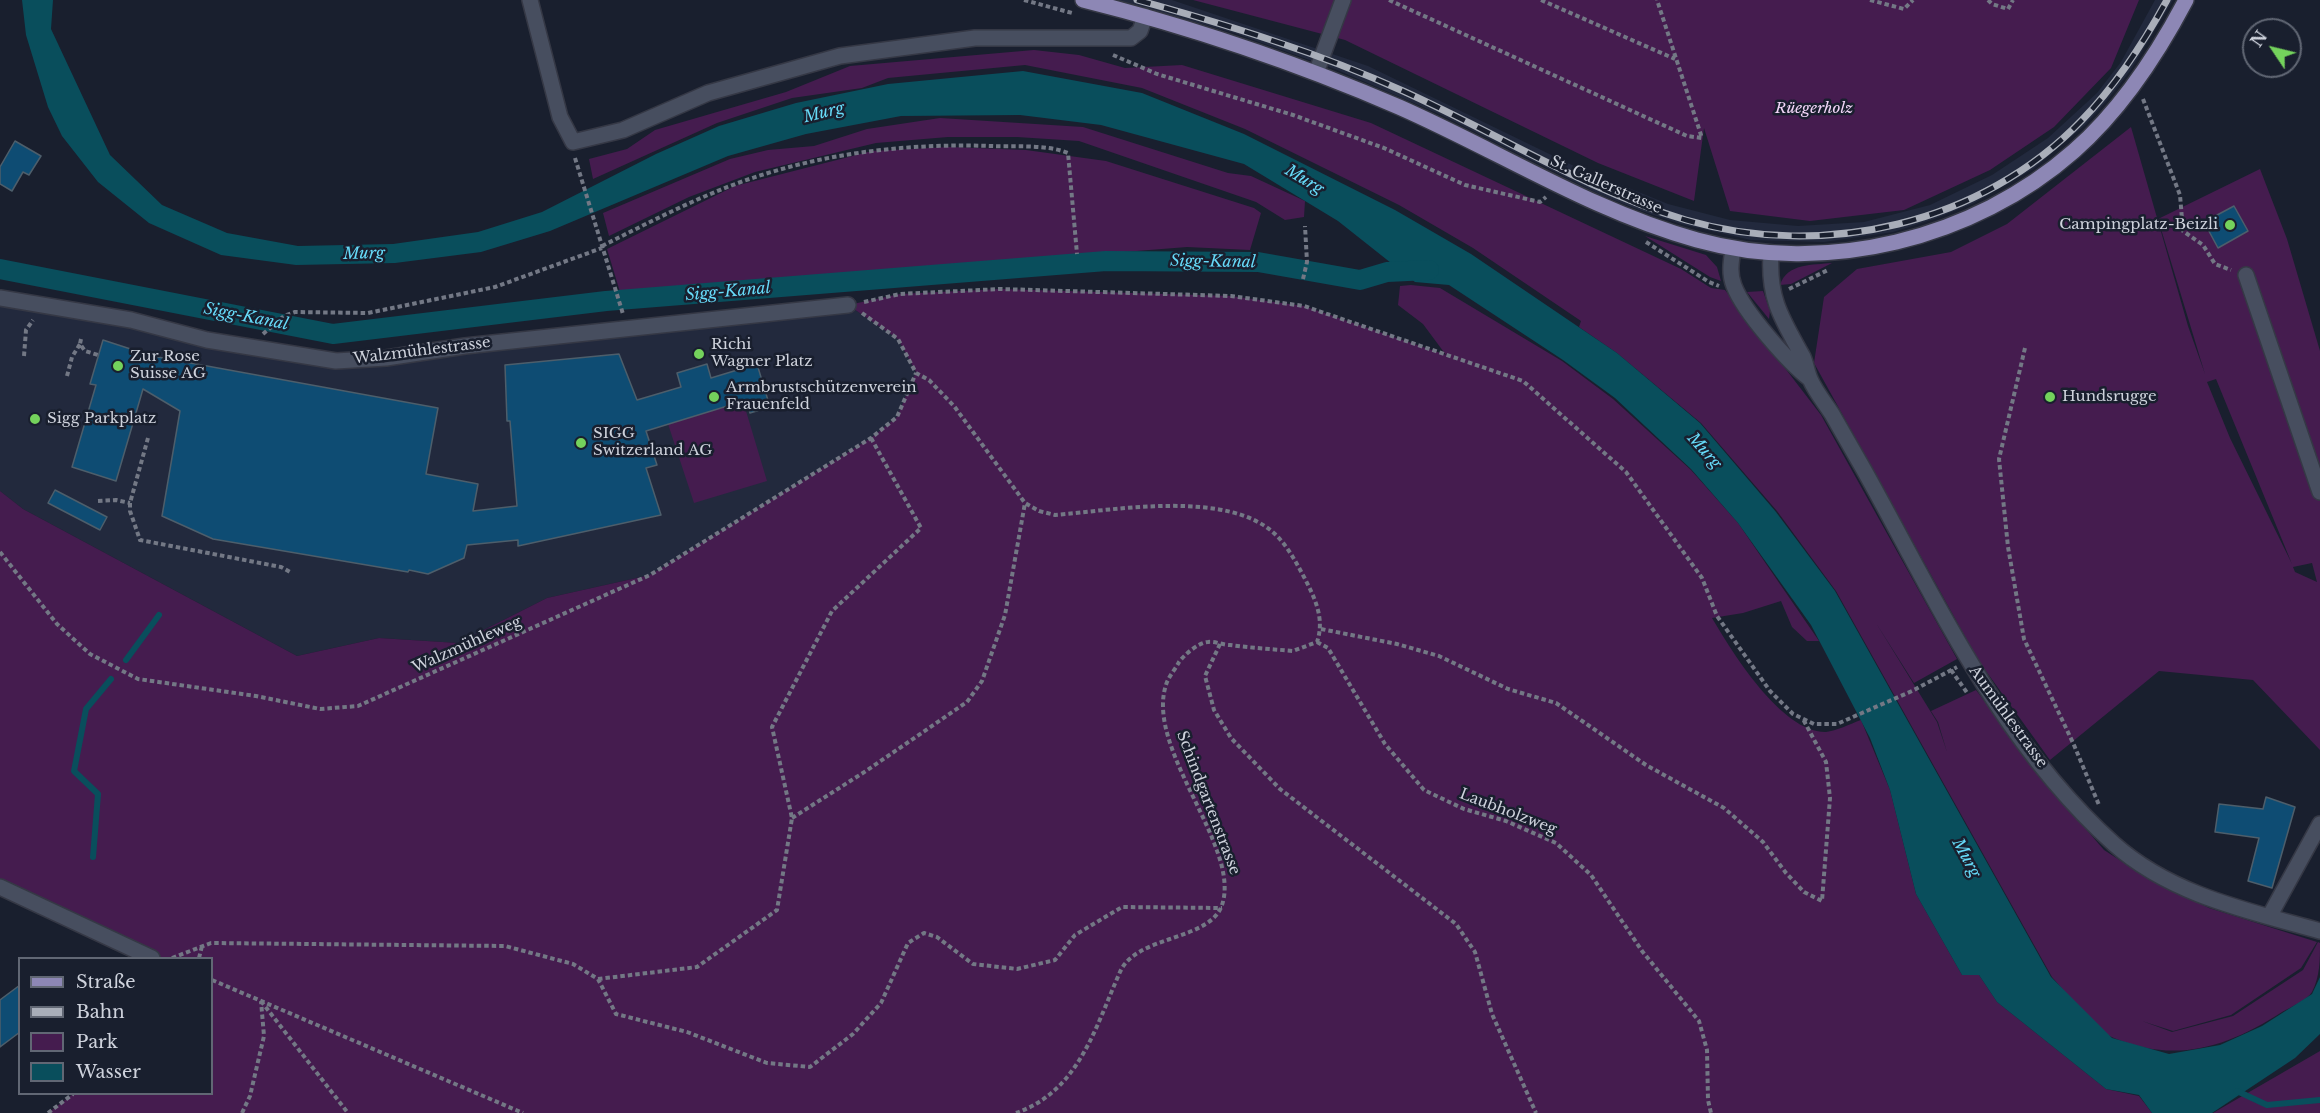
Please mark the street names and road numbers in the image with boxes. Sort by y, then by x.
street label: St. Gallerstrasse [1547,152,1665,218]
street label: Walzmühlestrasse [352,334,492,368]
street label: Walzmühleweg [410,613,524,677]
street label: Aumühlestrasse [1965,663,2051,771]
street label: Schindgartenstrasse [1172,728,1244,878]
street label: Laubholzweg [1457,785,1559,839]

